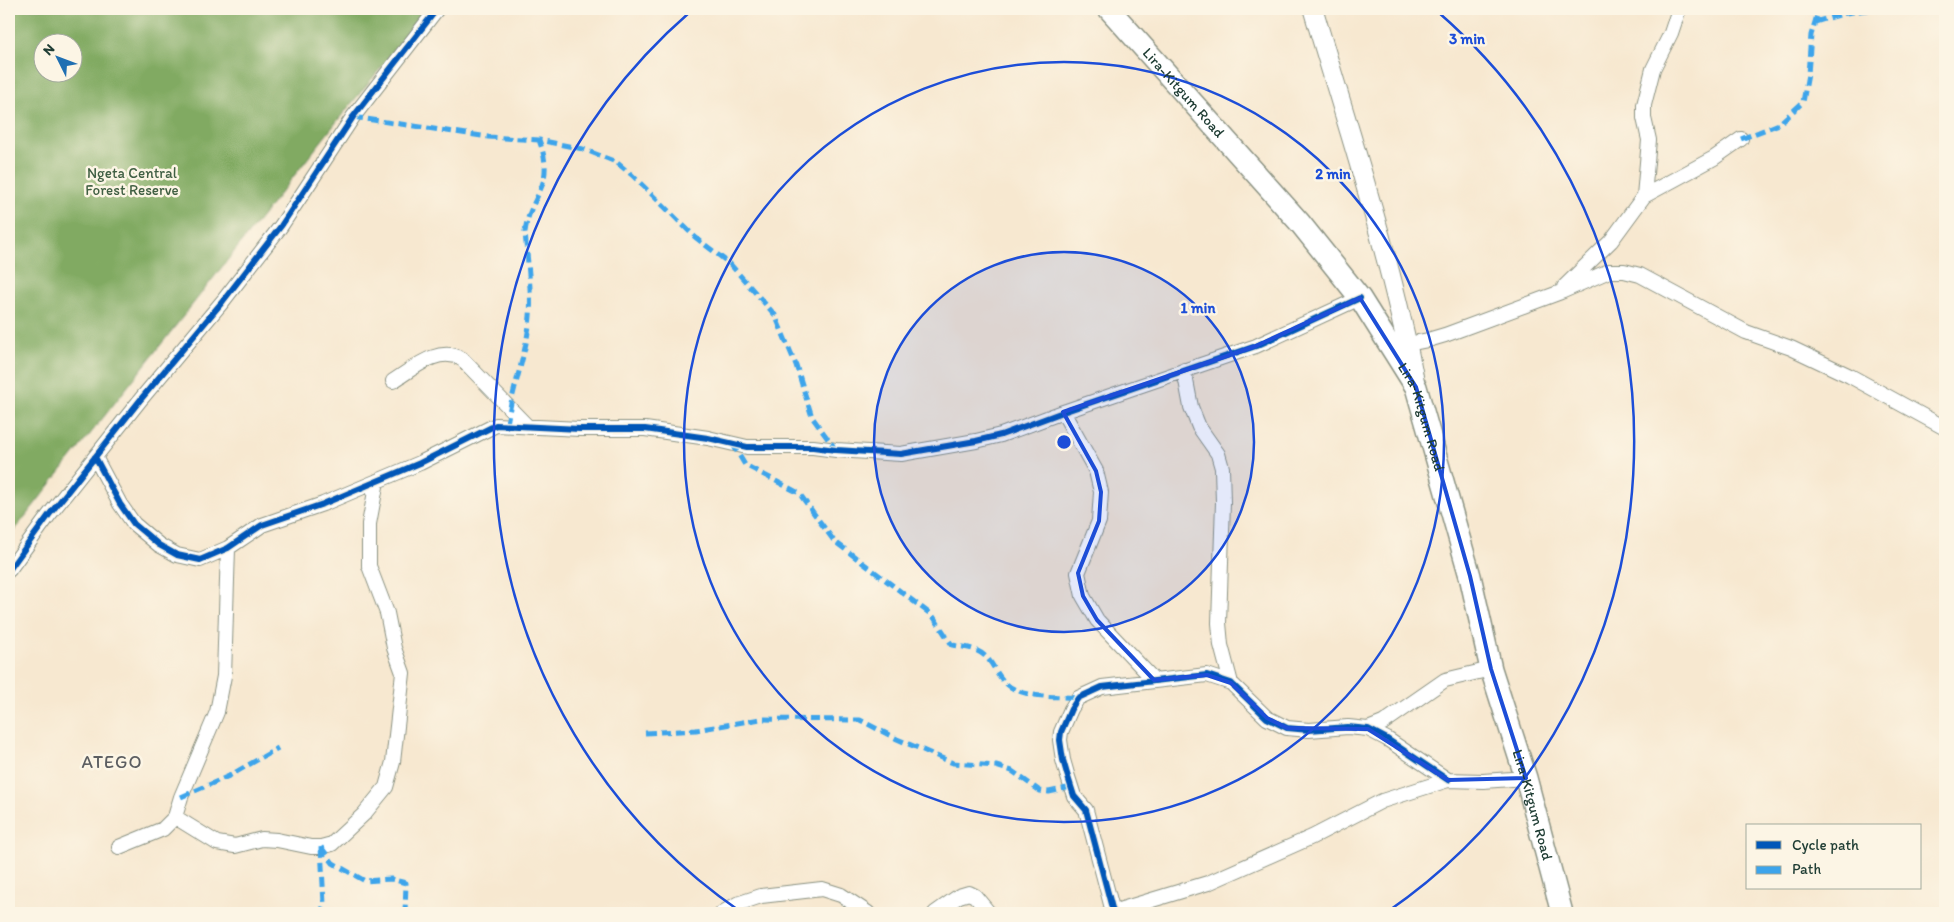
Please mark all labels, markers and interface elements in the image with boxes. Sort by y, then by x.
text: 3 min [1449,30,1486,48]
north arrow [32,32,82,82]
text: N [39,40,58,59]
street label: Lira-Kitgum Road [1139,44,1228,141]
park label: Ngeta Central Forest Reserve [85,164,179,199]
text: 2 min [1315,165,1352,183]
text: 1 min [1181,299,1216,317]
street label: Lira-Kitgum Road [1394,359,1449,473]
centre of rings [1055,433,1073,451]
street label: Lira-Kitgum Road [1508,747,1557,862]
district label: ATEGO [82,751,142,773]
legend [1746,824,1922,890]
text: Cycle path [1792,836,1859,854]
text: Path [1792,860,1821,878]

